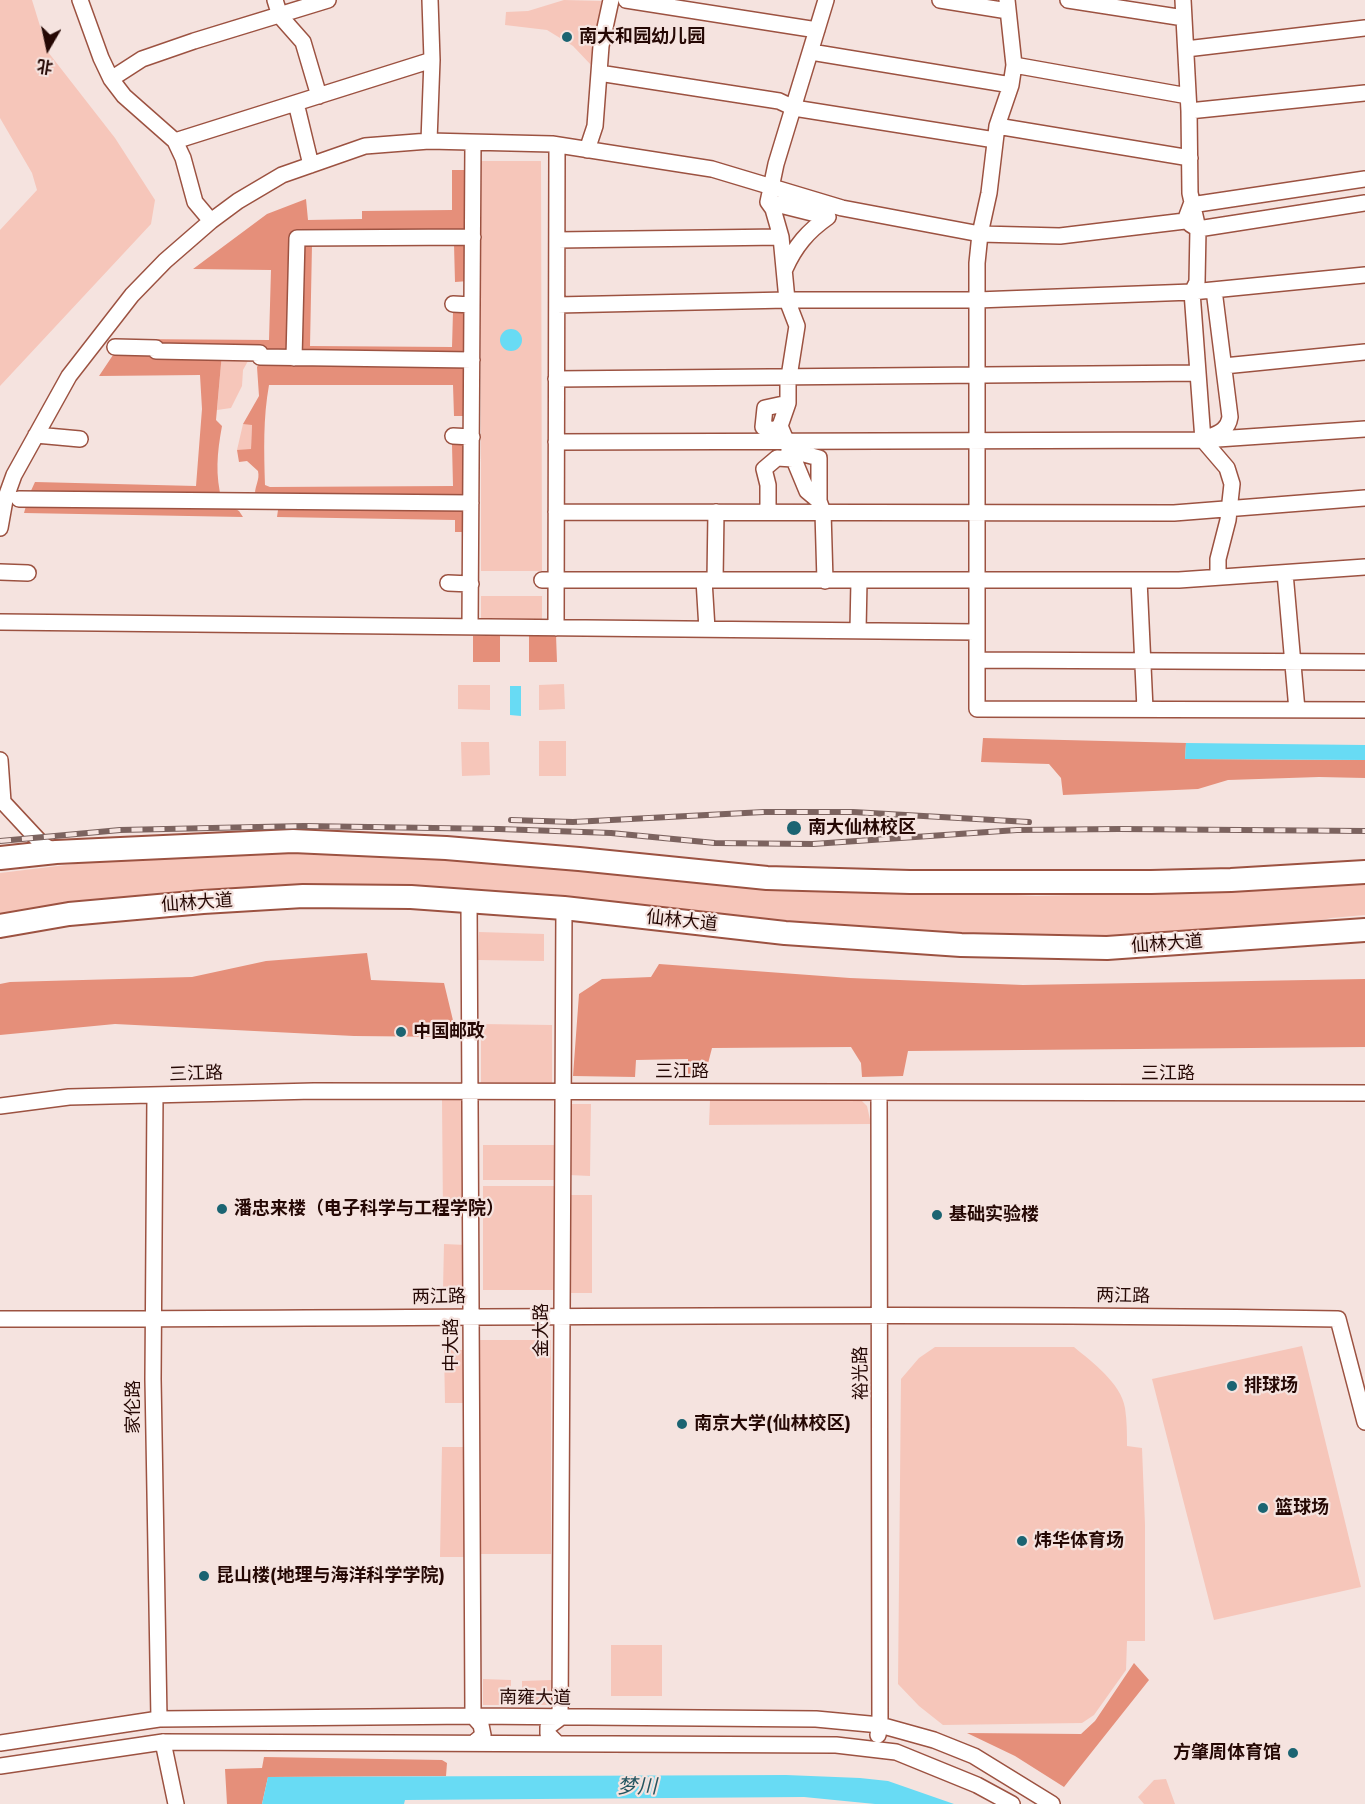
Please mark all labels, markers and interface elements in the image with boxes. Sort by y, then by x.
north arrow [18,18,78,78]
place label: 南大和园幼儿园 [579,26,705,48]
marker: 南大和园幼儿园 [560,30,574,44]
text: 北 [36,56,55,77]
place label: 南大仙林校区 [808,817,916,839]
marker: 南大仙林校区 [785,819,803,837]
street label: 仙林大道 [160,890,234,916]
street label: 仙林大道 [645,906,719,936]
street label: 仙林大道 [1130,931,1204,957]
place label: 中国邮政 [413,1021,485,1043]
marker: 中国邮政 [394,1025,408,1039]
street label: 三江路 [655,1061,709,1083]
street label: 三江路 [169,1062,223,1086]
street label: 三江路 [1141,1063,1195,1085]
place label: 潘忠来楼（电子科学与工程学院） [234,1198,504,1220]
marker: 潘忠来楼（电子科学与工程学院） [215,1202,229,1216]
place label: 基础实验楼 [949,1204,1039,1226]
marker: 基础实验楼 [930,1208,944,1222]
street label: 两江路 [1096,1285,1150,1307]
street label: 两江路 [412,1286,466,1308]
street label: 金大路 [531,1303,553,1357]
street label: 中大路 [441,1318,463,1372]
street label: 裕光路 [850,1346,872,1400]
place label: 排球场 [1244,1375,1298,1397]
marker: 排球场 [1225,1379,1239,1393]
street label: 家伦路 [123,1380,145,1434]
place label: 南京大学(仙林校区) [694,1413,851,1435]
marker: 南京大学(仙林校区) [675,1417,689,1431]
place label: 篮球场 [1275,1497,1329,1519]
marker: 篮球场 [1256,1501,1270,1515]
place label: 炜华体育场 [1034,1530,1124,1552]
marker: 炜华体育场 [1015,1534,1029,1548]
place label: 昆山楼(地理与海洋科学学院) [216,1565,445,1587]
marker: 昆山楼(地理与海洋科学学院) [197,1569,211,1583]
street label: 南雍大道 [499,1687,571,1709]
place label: 方肇周体育馆 [1173,1742,1281,1764]
marker: 方肇周体育馆 [1286,1746,1300,1760]
water label: 梦川 [617,1775,657,1799]

